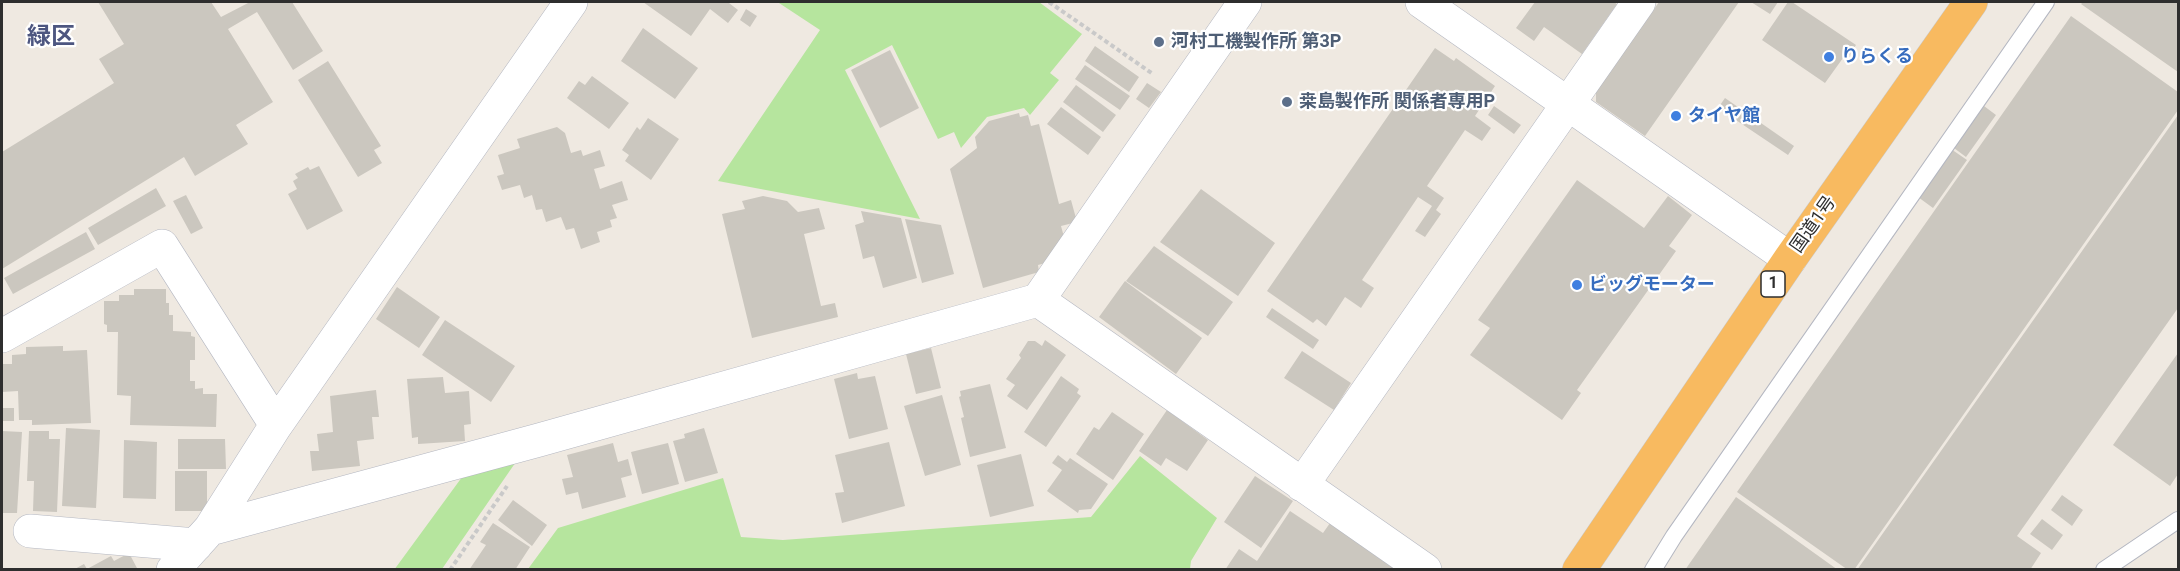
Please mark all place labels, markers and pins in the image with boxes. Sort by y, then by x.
place label: 河村工機製作所 第3P [1171,31,1341,53]
marker: 河村工機製作所 第3P [1152,35,1166,49]
place label: りらくる [1841,46,1913,68]
marker: りらくる [1822,50,1836,64]
place label: 桒島製作所 関係者専用P [1299,91,1495,113]
marker: 桒島製作所 関係者専用P [1280,95,1294,109]
place label: タイヤ館 [1688,105,1760,127]
marker: タイヤ館 [1669,109,1683,123]
place label: ビッグモーター [1589,274,1715,296]
marker: ビッグモーター [1570,278,1584,292]

